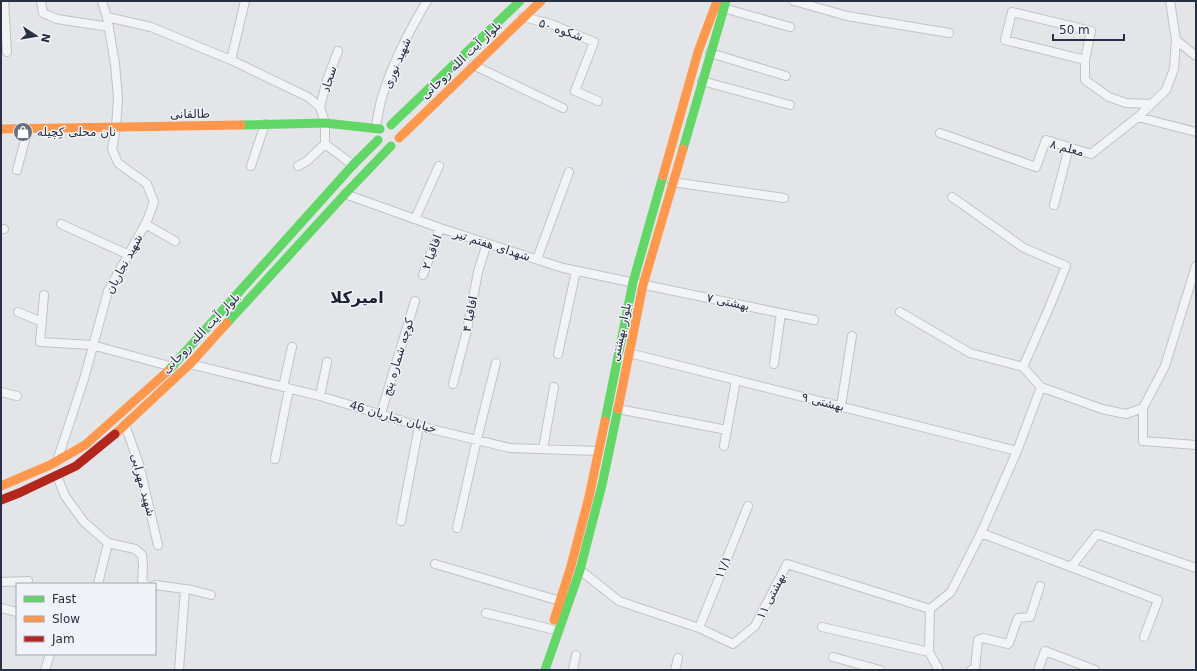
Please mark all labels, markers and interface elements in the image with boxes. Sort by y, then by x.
north arrow [16,16,56,56]
street label: شکوه ۵۰ [537,16,585,45]
scale bar [1053,16,1124,42]
street label: بلوار آیت الله روحانی [417,17,505,103]
text: 50 m [1059,23,1090,37]
text: N [38,32,53,44]
street label: شهید نوری [380,35,415,91]
street label: سجاد [318,64,340,94]
street label: طالقانی [170,107,210,121]
shop icon: نان محلی کِچیله [12,121,34,143]
place label: نان محلی کِچیله [37,125,116,139]
street label: معلم ۸ [1049,137,1085,159]
street label: شهدای هفتم تیر [451,226,532,265]
street label: شهید نجاریان [102,232,146,297]
street label: اقاقیا ۲ [419,233,445,271]
district label: امیرکلا [330,288,384,307]
street label: بلوار آیت الله روحانی [158,289,244,377]
street label: بهشتی ۷ [705,291,751,313]
street label: اقاقیا ۴ [460,295,480,333]
street label: بلوار بهشتی [608,301,635,363]
street label: کوچه شماره پنج [379,316,418,398]
street label: بهشتی ۹ [800,390,846,414]
street label: خیابان نجاریان 46 [348,398,438,437]
street label: شهید مهرابی [127,452,158,518]
street label: ۱۱/۱ [712,554,734,580]
street label: بهشتی ۱۱ [753,571,789,621]
legend [16,583,156,655]
text: Fast [52,592,76,606]
text: Slow [52,612,80,626]
text: Jam [51,632,75,646]

